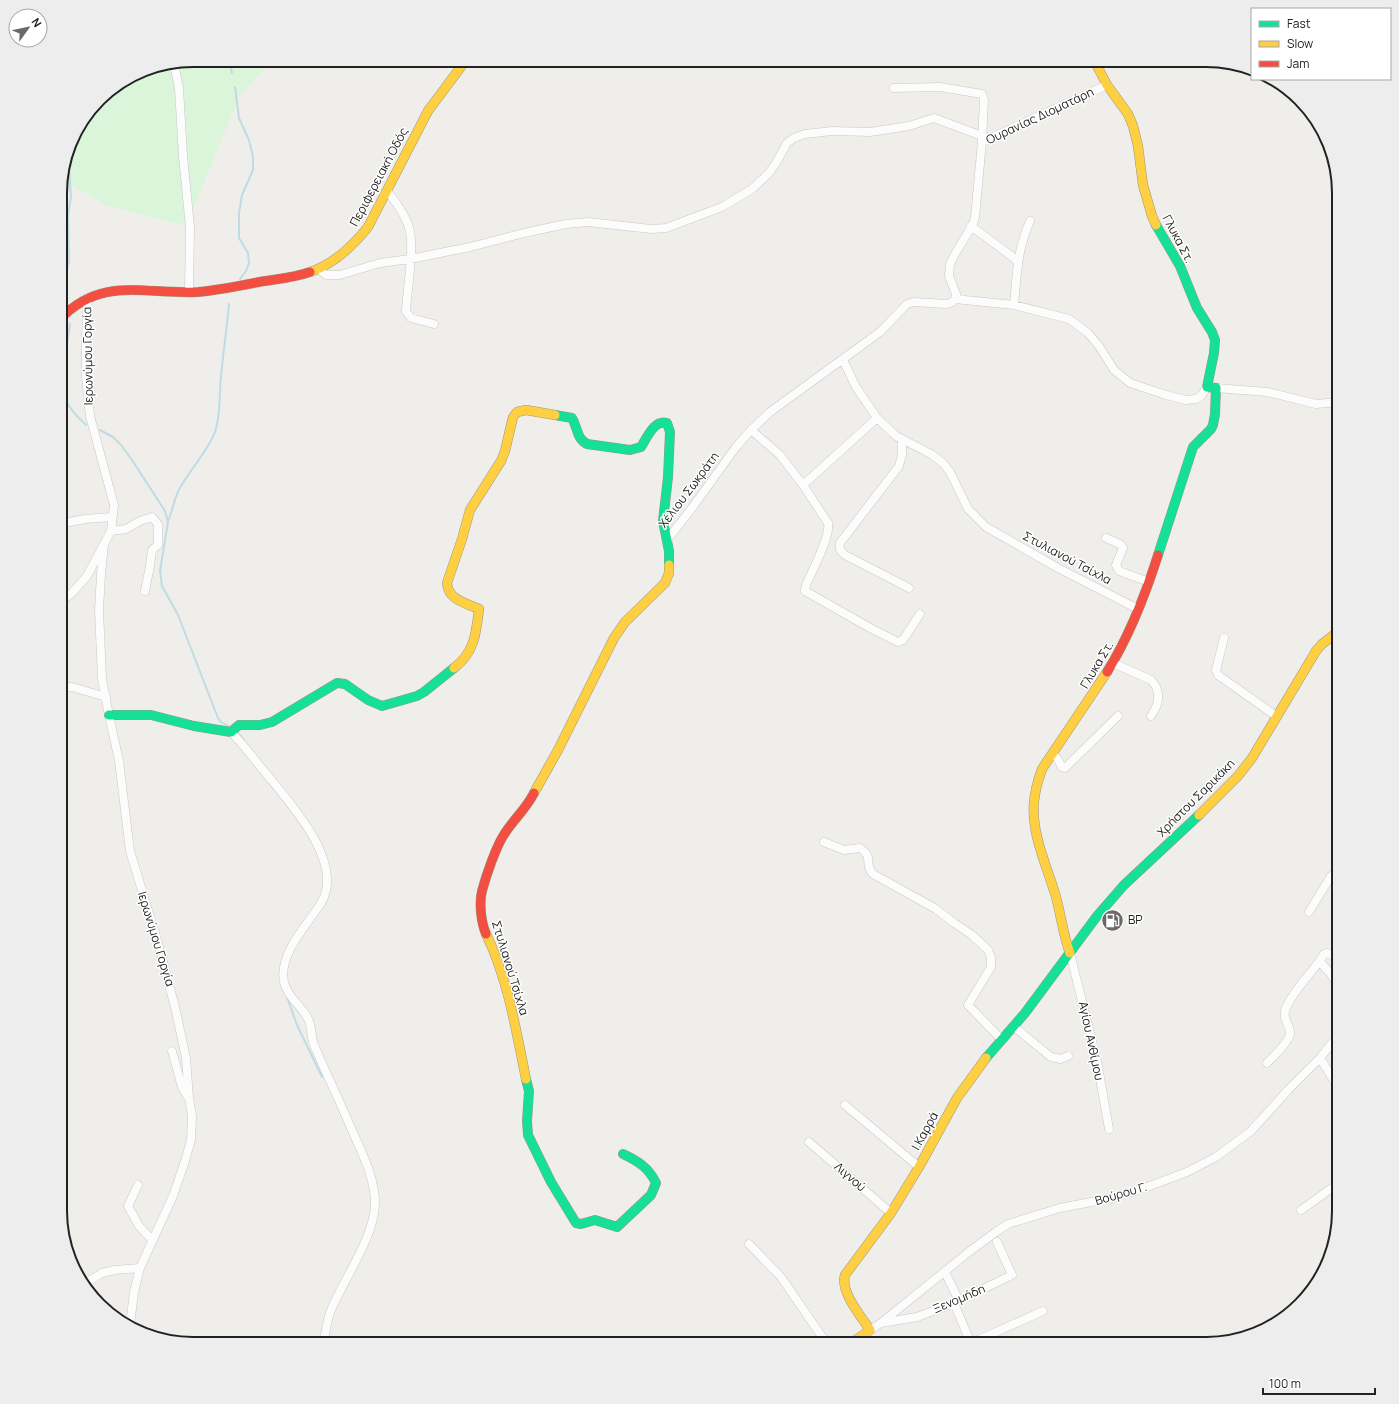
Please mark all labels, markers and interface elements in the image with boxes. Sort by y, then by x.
north arrow [8,8,48,48]
legend [1251,8,1391,80]
text: N [28,15,45,30]
text: Fast [1287,15,1311,32]
text: Slow [1287,35,1313,52]
text: Jam [1287,55,1309,72]
street label: Ουρανίας Διοματάρη [983,83,1097,148]
street label: Περιφερειακή Οδός [345,124,412,229]
street label: Γλυκα Στ. [1159,212,1198,266]
street label: Ιερωνύμου Γοργία [78,307,97,405]
street label: Χέλιου Σωκράτη [654,448,723,531]
street label: Στυλιανού Τσίχλα [1020,527,1115,588]
street label: Γλυκα Στ. [1076,638,1117,692]
street label: Χρήστου Σαρικάκη [1153,755,1238,840]
street label: Ιερωνύμου Γοργία [134,889,179,989]
fuel station icon: BP [1100,907,1126,933]
place label: BP [1128,911,1143,928]
street label: Στυλιανού Τσίχλα [488,918,533,1017]
street label: Αγίου Ανθίμου [1075,1000,1108,1082]
street label: Ι.Καρρά [907,1109,942,1153]
street label: Λιγνού [831,1158,870,1195]
street label: Βούρου Γ. [1093,1178,1149,1209]
street label: Ξενομήδη [930,1280,988,1317]
scale bar [1263,1370,1375,1396]
text: 100 m [1269,1375,1301,1392]

